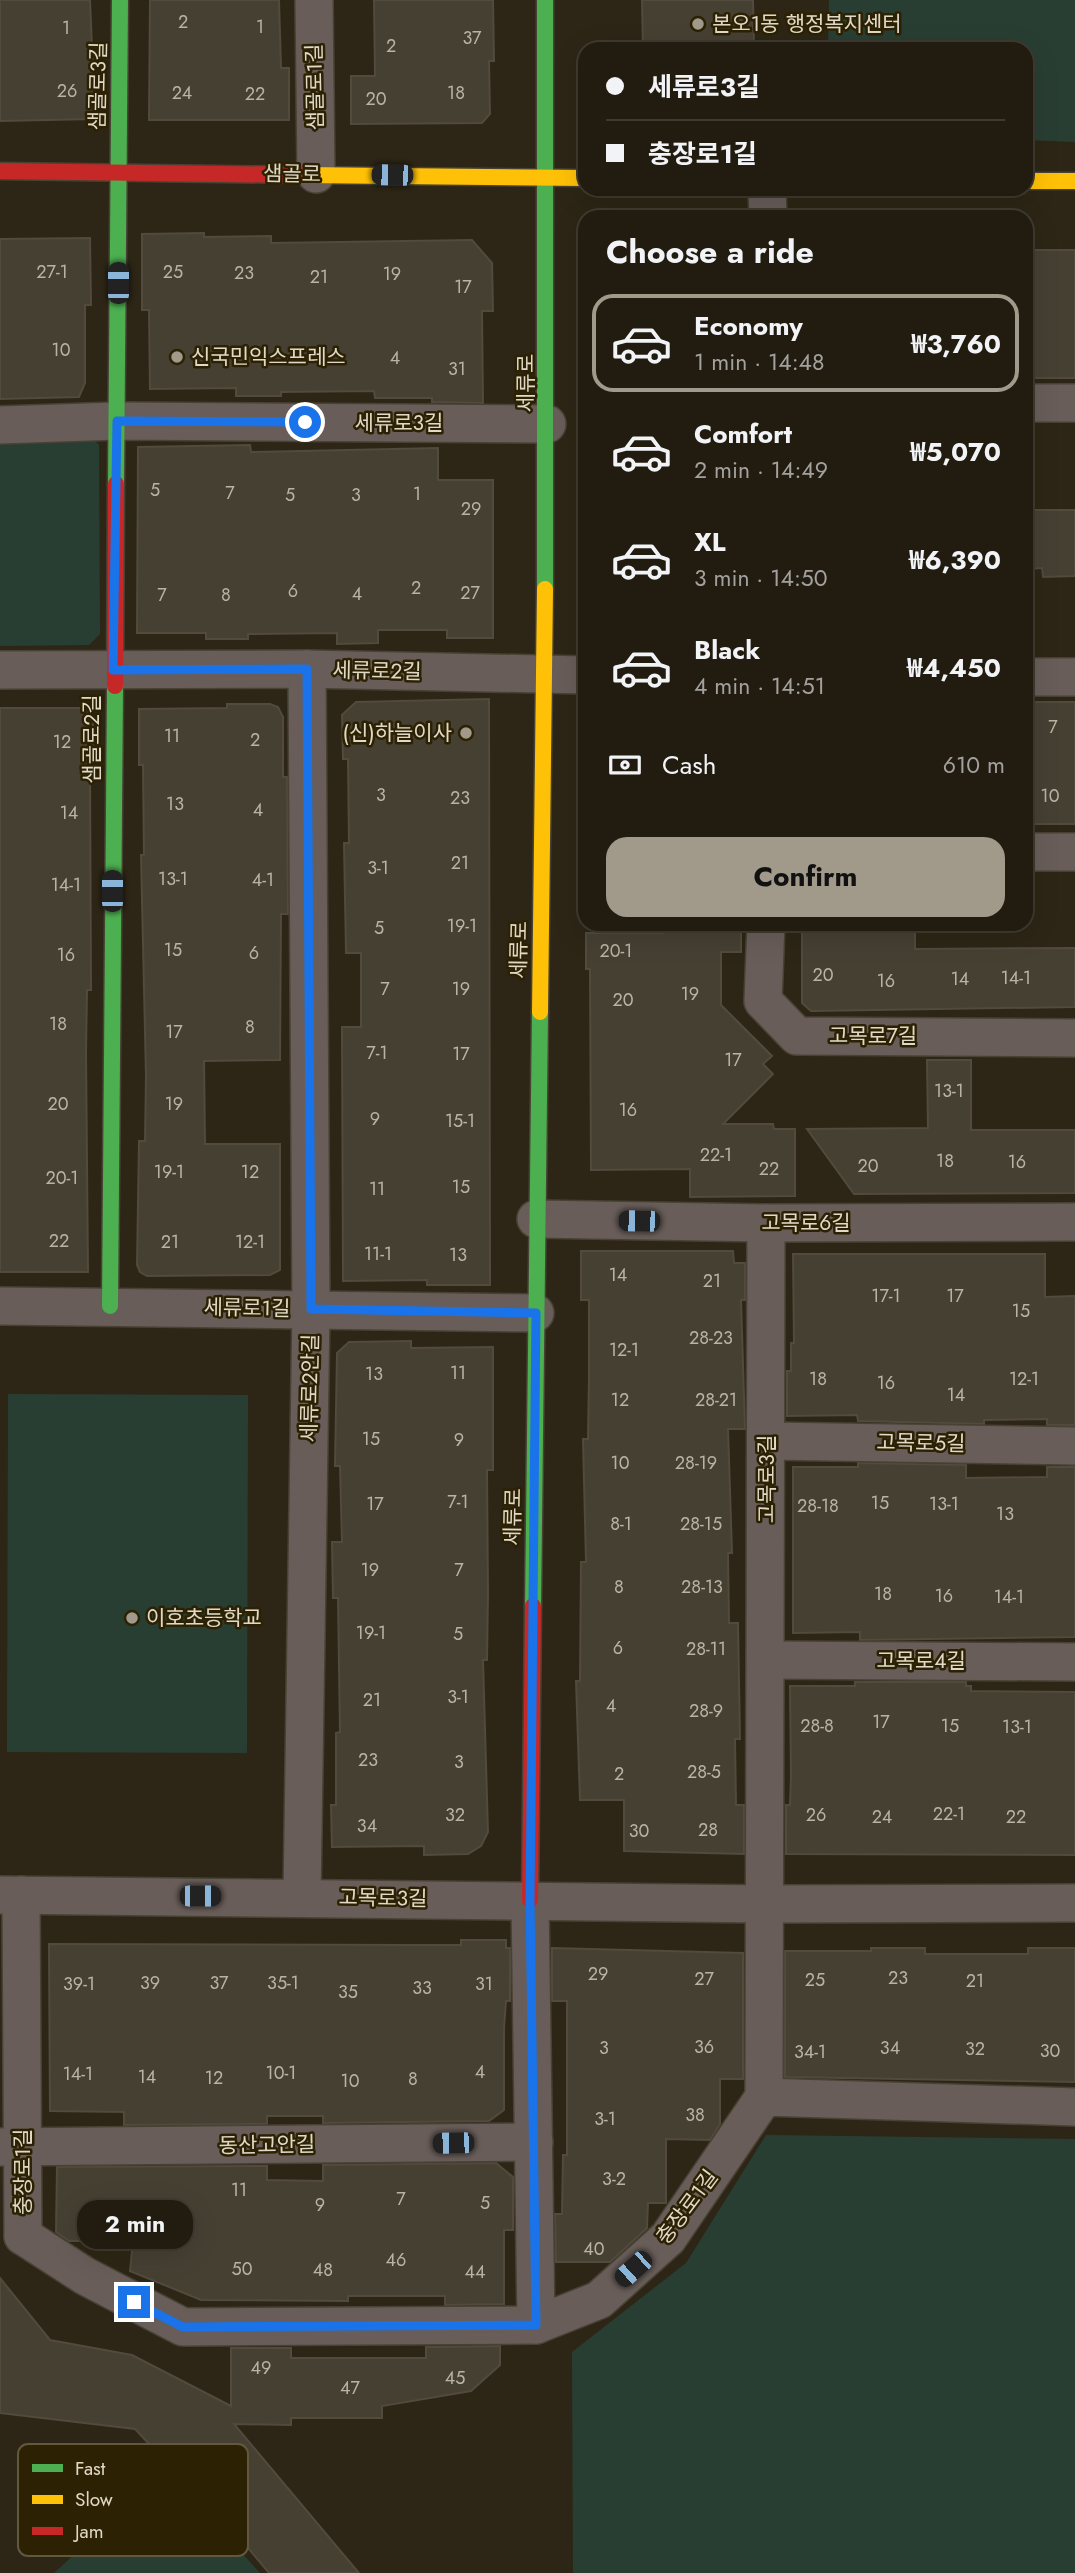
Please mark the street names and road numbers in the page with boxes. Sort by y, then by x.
street label: 샘골로3길 [82,41,114,131]
street label: 샘골로1길 [299,43,331,131]
street label: 샘골로 [263,158,321,190]
street label: 세류로 [511,354,541,412]
street label: 세류로3길 [355,408,443,438]
street label: 세류로2길 [332,655,422,687]
street label: 샘골로2길 [77,694,107,784]
street label: 세류로 [503,921,535,979]
street label: 고목로7길 [829,1021,917,1051]
street label: 고목로6길 [761,1208,851,1238]
street label: 세류로1길 [203,1292,291,1324]
street label: 세류로2안길 [294,1333,326,1443]
street label: 고목로5길 [876,1427,966,1459]
street label: 고목로3길 [752,1435,782,1523]
street label: 세류로 [497,1488,529,1546]
street label: 고목로4길 [876,1646,966,1676]
street label: 고목로3길 [338,1882,428,1914]
street label: 충장로1길 [8,2129,38,2215]
street label: 동산고안길 [218,2129,316,2161]
street label: 충장로1길 [649,2163,725,2251]

